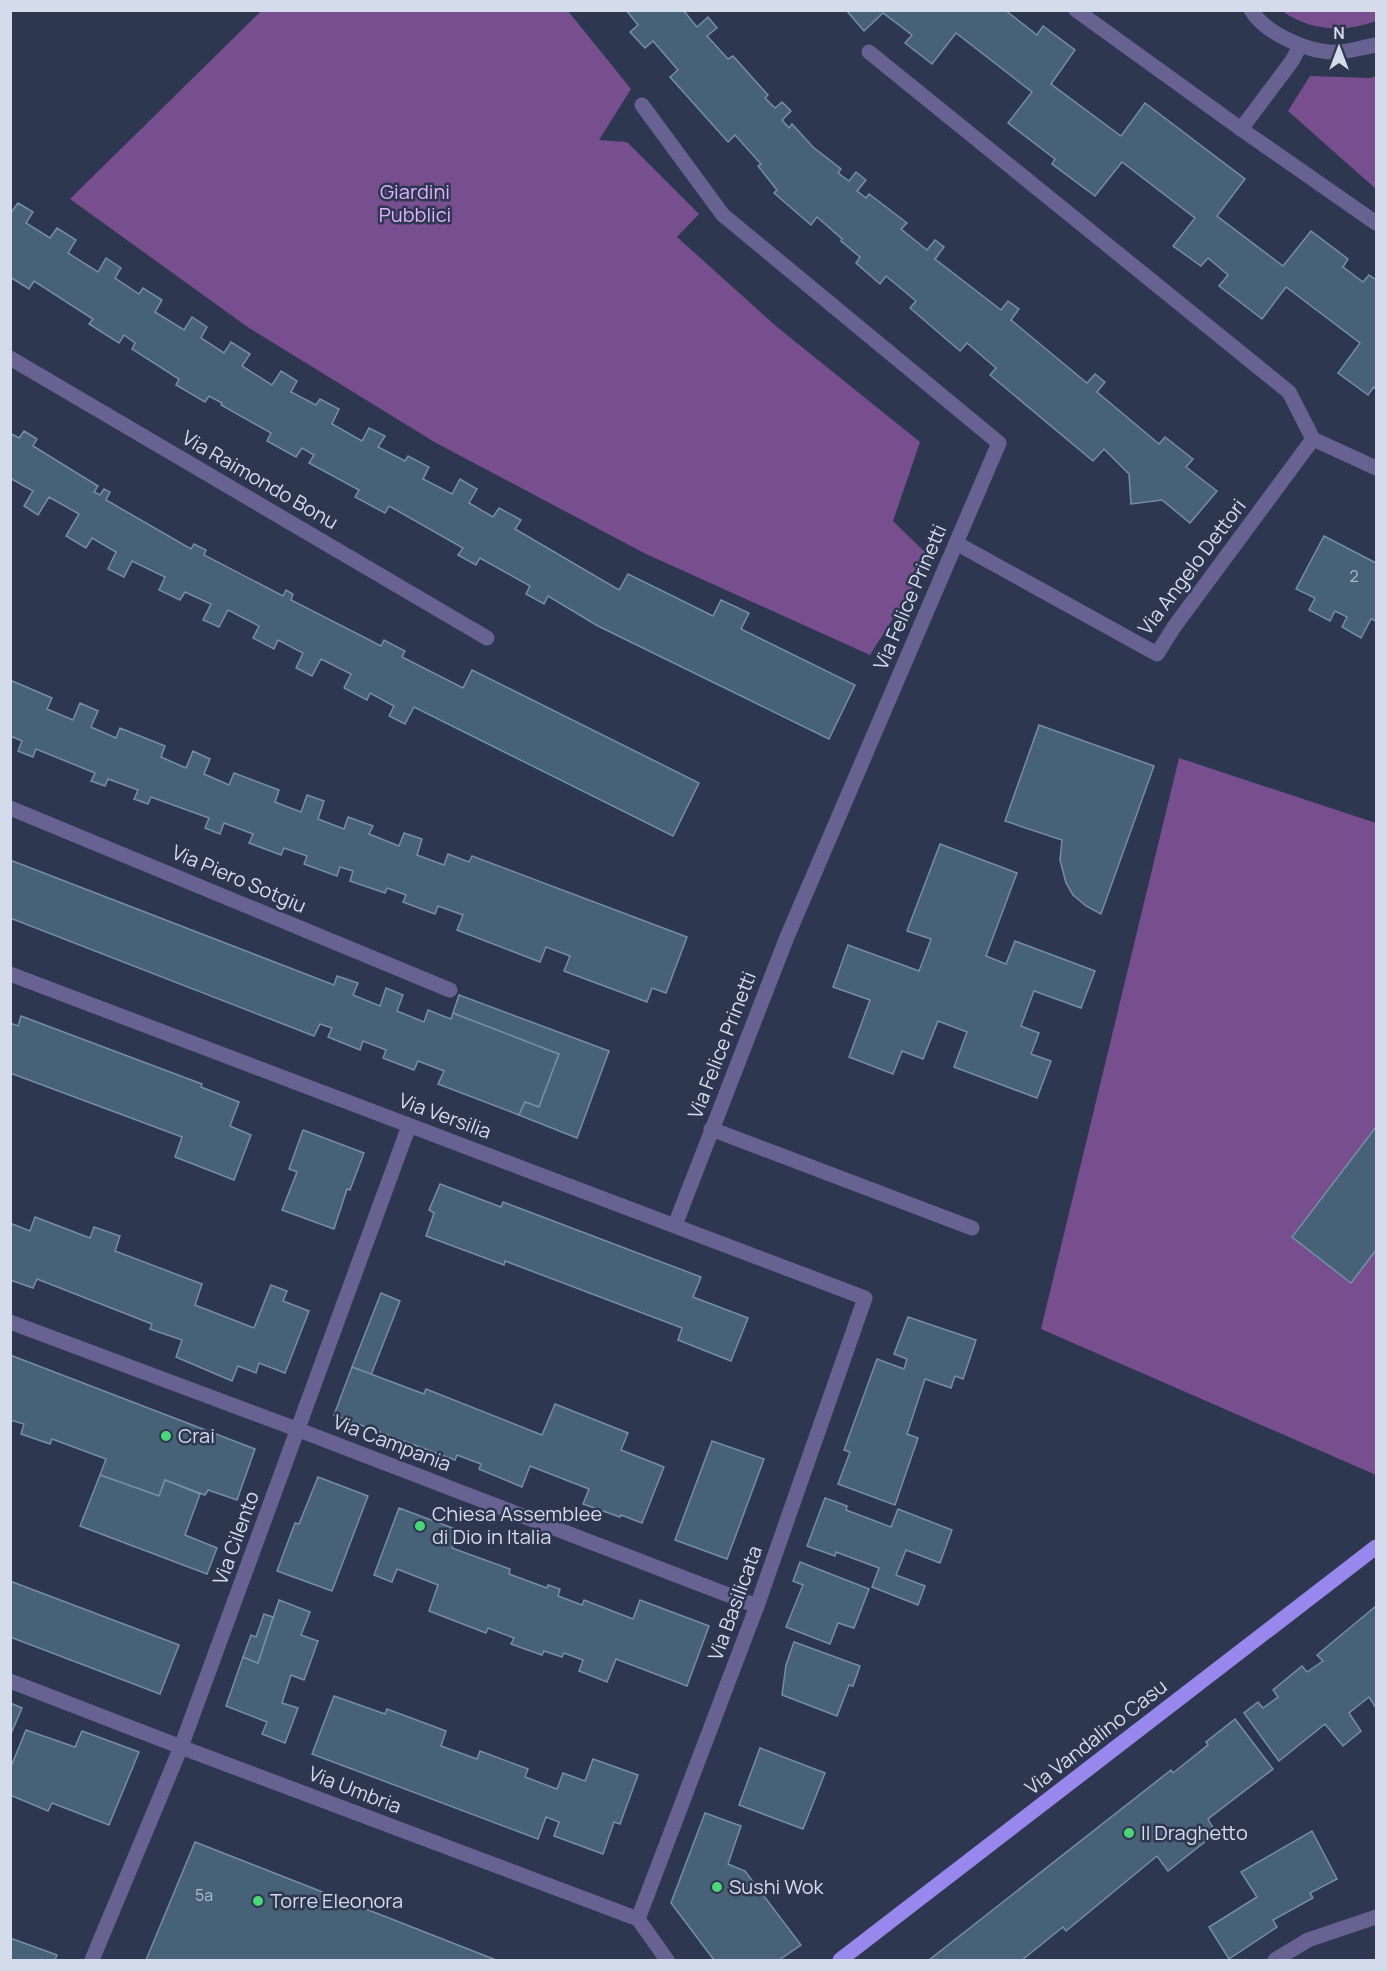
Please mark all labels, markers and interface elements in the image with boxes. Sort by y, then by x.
north arrow [1309,18,1369,78]
text: N [1333,22,1345,44]
park label: Giardini Pubblici [379,178,451,228]
street label: Via Raimondo Bonu [177,424,343,535]
street label: Via Angelo Dettori [1132,493,1252,640]
street label: Via Felice Prinetti [867,520,952,674]
house number: 2 [1349,565,1359,587]
street label: Via Piero Sotgiu [168,838,310,919]
street label: Via Felice Prinetti [681,967,762,1122]
street label: Via Versilia [395,1086,495,1145]
street label: Via Campania [329,1408,455,1477]
place label: Crai [178,1422,215,1449]
marker: Crai [159,1429,173,1443]
street label: Via Cilento [206,1487,265,1588]
place label: Chiesa Assemblee di Dio in Italia [432,1500,602,1550]
marker: Chiesa Assemblee di Dio in Italia [413,1519,427,1533]
street label: Via Basilicata [701,1542,768,1664]
street label: Via Vandalino Casu [1019,1673,1172,1801]
street label: Via Umbria [305,1759,405,1820]
place label: Il Draghetto [1141,1819,1248,1846]
marker: Il Draghetto [1122,1826,1136,1840]
place label: Sushi Wok [729,1873,825,1900]
marker: Sushi Wok [710,1880,724,1894]
house number: 5a [195,1884,213,1906]
place label: Torre Eleonora [270,1887,403,1914]
marker: Torre Eleonora [251,1894,265,1908]

